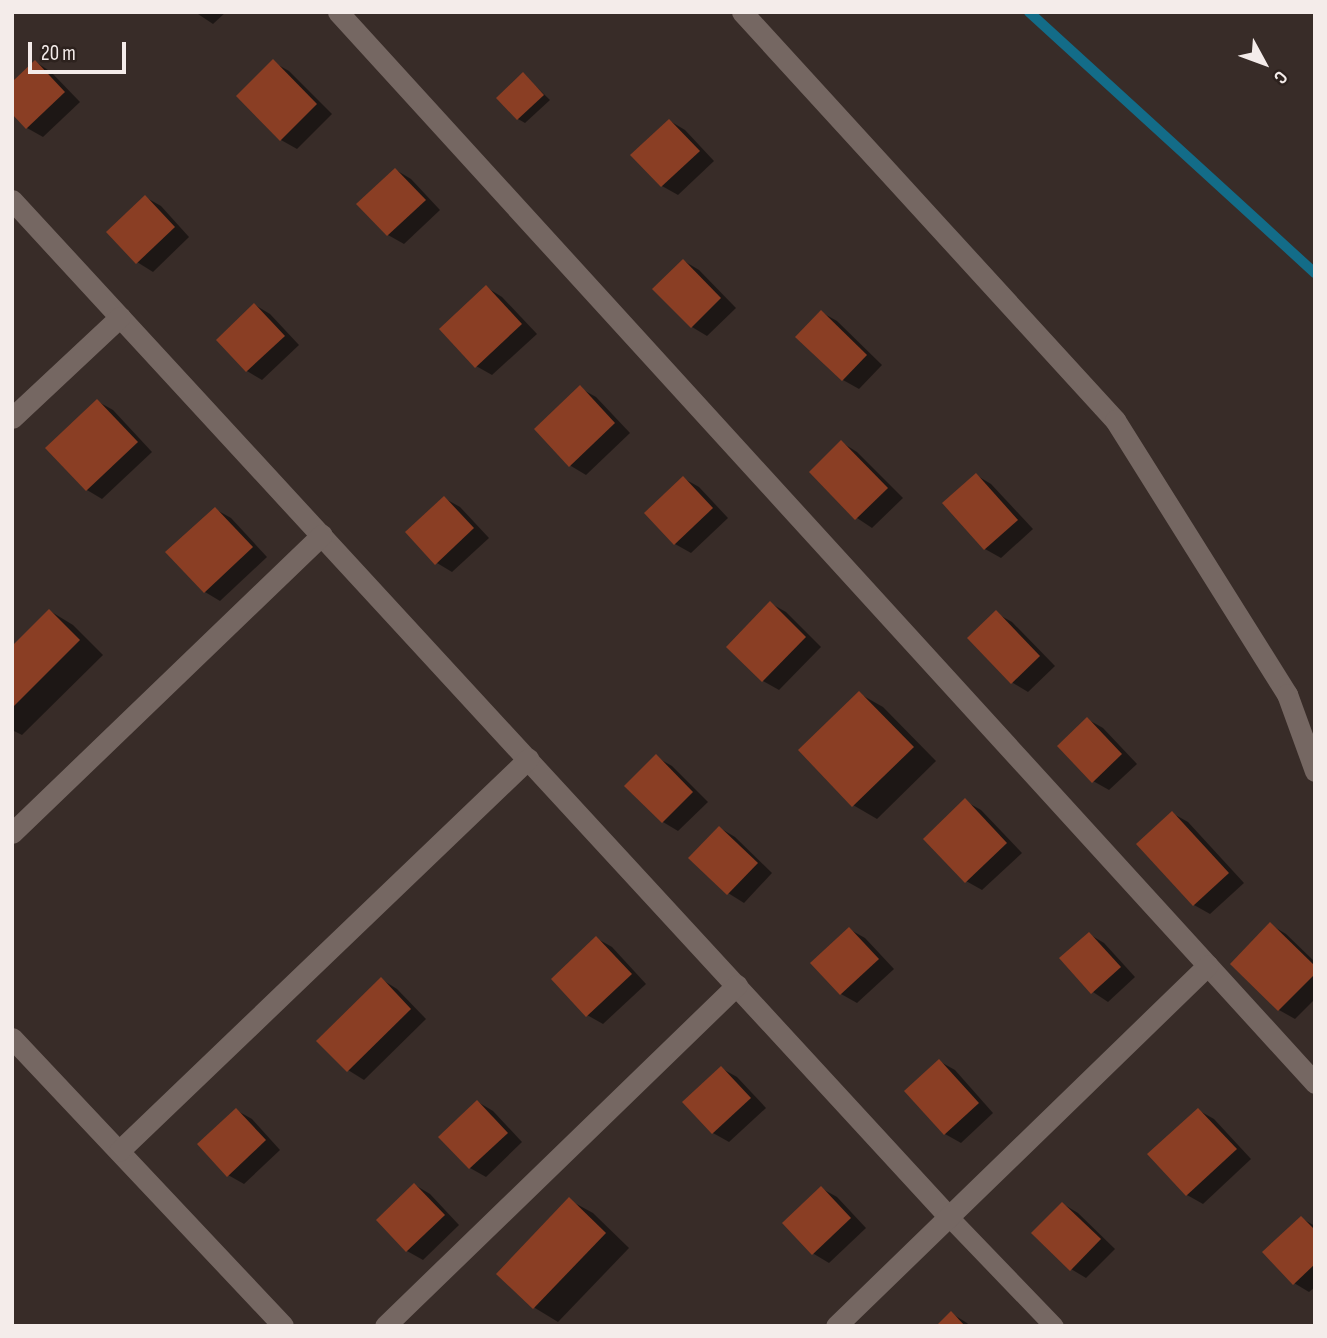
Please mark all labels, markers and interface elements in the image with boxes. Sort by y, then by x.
scale bar [32,28,130,72]
north arrow [1229,28,1299,98]
text: 20 m [41,41,76,66]
text: С [1268,66,1292,88]

